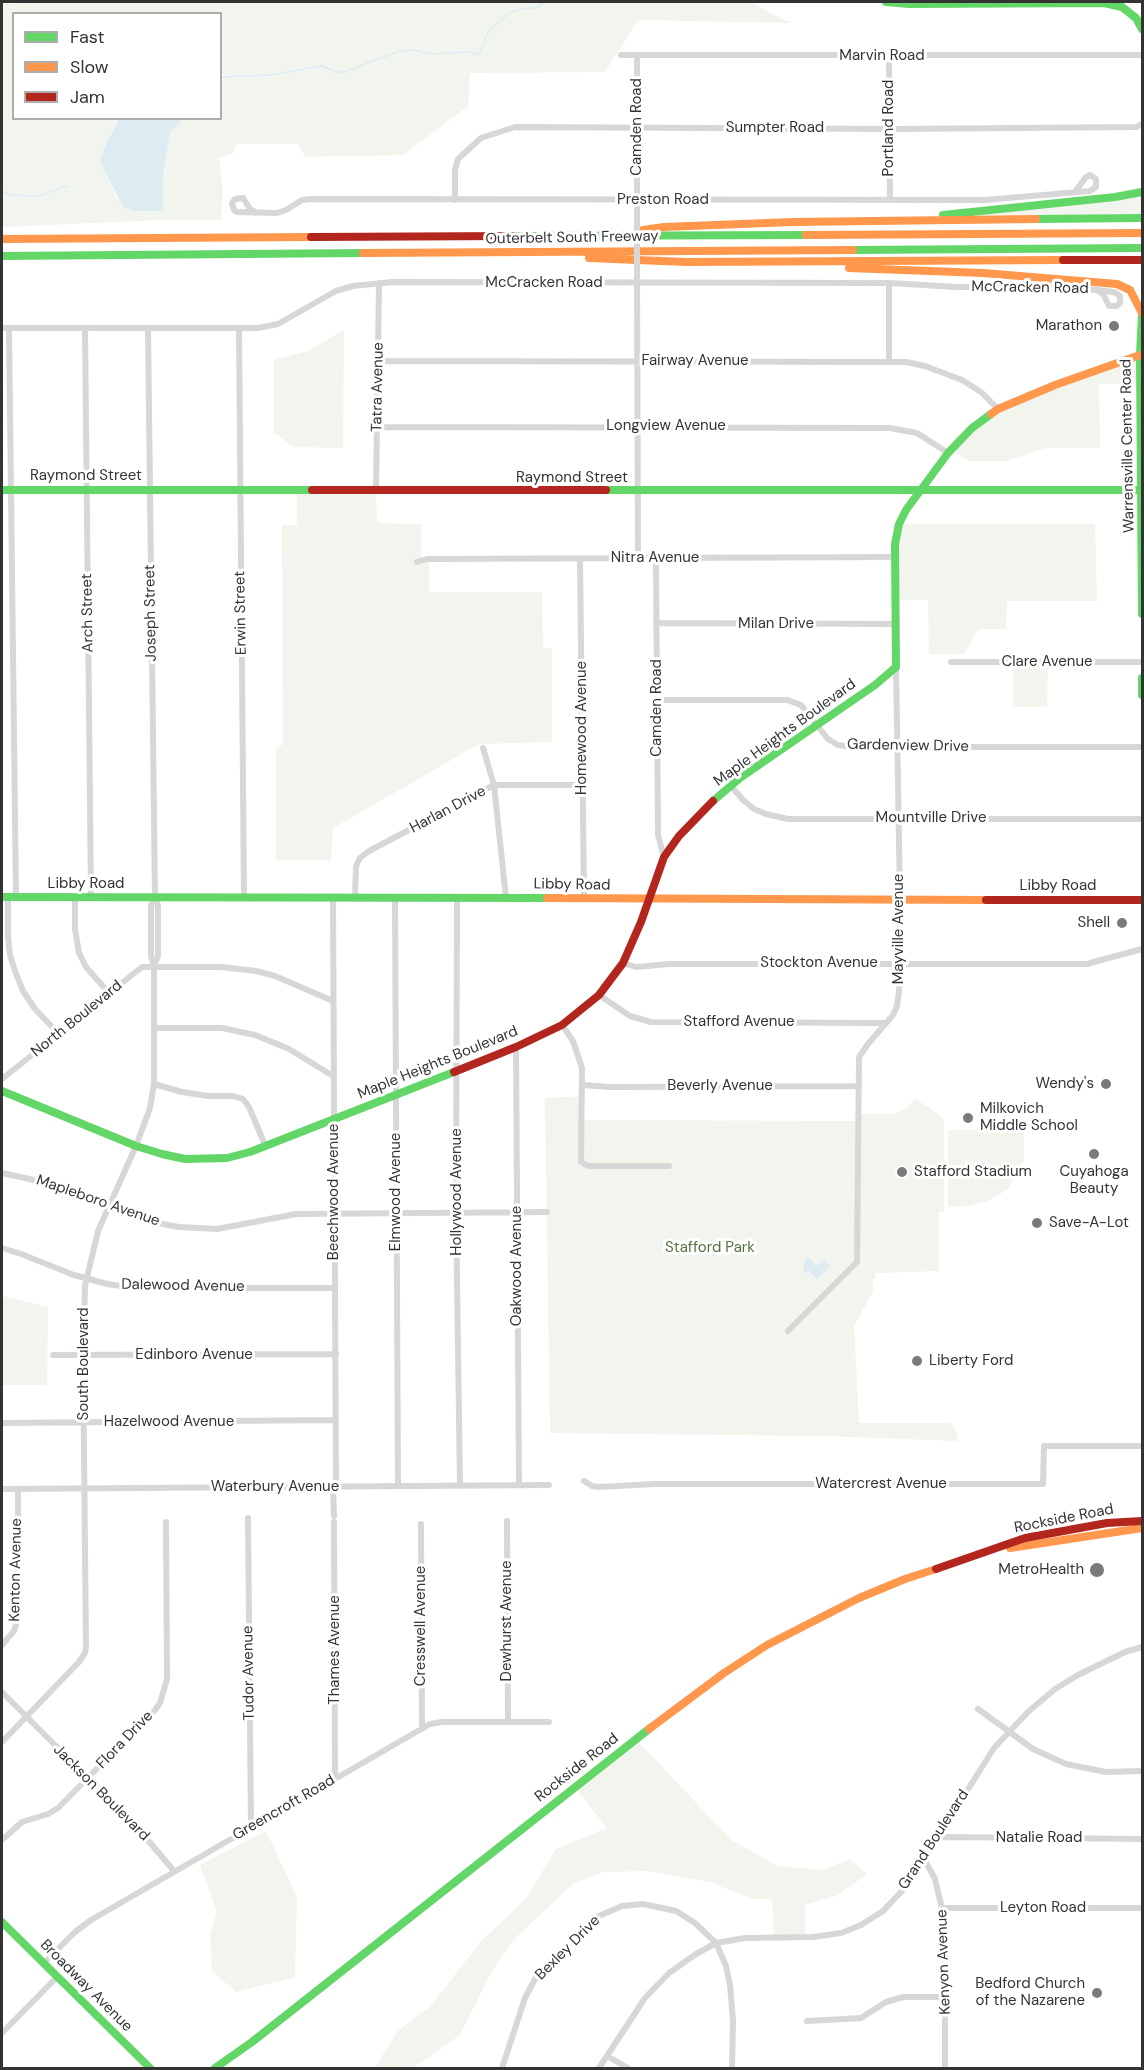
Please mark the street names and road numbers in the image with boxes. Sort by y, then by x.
street label: Marvin Road [839,47,925,65]
street label: Camden Road [628,78,646,176]
street label: Portland Road [880,79,898,177]
street label: Sumpter Road [726,119,824,137]
street label: Preston Road [617,191,709,209]
street label: Outerbelt South Freeway [485,227,659,249]
street label: McCracken Road [485,274,603,292]
street label: McCracken Road [971,278,1089,298]
street label: Tatra Avenue [368,342,388,432]
street label: Fairway Avenue [641,352,749,370]
street label: Warrensville Center Road [1117,359,1139,533]
street label: Longview Avenue [606,417,726,435]
street label: Raymond Street [30,467,142,485]
street label: Raymond Street [516,469,628,487]
street label: Nitra Avenue [611,549,699,567]
street label: Joseph Street [141,564,161,662]
street label: Erwin Street [231,571,251,655]
street label: Arch Street [78,573,98,653]
street label: Milan Drive [738,615,814,633]
street label: Clare Avenue [1001,653,1093,671]
street label: Camden Road [648,659,666,757]
street label: Homewood Avenue [573,661,591,795]
street label: Maple Heights Boulevard [710,675,860,791]
street label: Gardenview Drive [847,736,969,756]
street label: Harlan Drive [407,782,489,838]
street label: Mountville Drive [876,809,986,827]
street label: Mayville Avenue [890,874,908,984]
street label: Libby Road [48,875,124,893]
street label: Libby Road [533,875,611,895]
street label: Libby Road [1020,877,1096,895]
street label: Stockton Avenue [760,954,878,972]
street label: North Boulevard [28,977,126,1061]
street label: Stafford Avenue [683,1013,795,1031]
street label: Maple Heights Boulevard [355,1023,521,1103]
street label: Beverly Avenue [667,1077,773,1095]
street label: Beechwood Avenue [325,1124,343,1260]
street label: Hollywood Avenue [448,1128,466,1256]
street label: Elmwood Avenue [387,1133,405,1251]
street label: Mapleboro Avenue [34,1171,162,1231]
street label: Oakwood Avenue [508,1206,526,1326]
street label: Dalewood Avenue [121,1276,245,1296]
street label: South Boulevard [75,1307,93,1421]
street label: Edinboro Avenue [135,1346,253,1364]
street label: Hazelwood Avenue [104,1413,234,1431]
street label: Watercrest Avenue [815,1475,947,1493]
street label: Waterbury Avenue [211,1478,339,1496]
street label: Rockside Road [1013,1501,1115,1537]
street label: Kenton Avenue [6,1518,26,1622]
street label: Dewhurst Avenue [498,1561,516,1681]
street label: Cresswell Avenue [412,1566,430,1686]
street label: Thames Avenue [326,1595,344,1705]
street label: Tudor Avenue [239,1625,259,1721]
street label: Flora Drive [93,1707,157,1773]
street label: Rockside Road [532,1730,622,1806]
street label: Jackson Boulevard [49,1741,153,1845]
street label: Greencroft Road [230,1771,338,1845]
street label: Grand Boulevard [895,1787,973,1893]
street label: Natalie Road [996,1829,1082,1847]
street label: Leyton Road [1000,1899,1086,1917]
street label: Kenyon Avenue [933,1909,955,2015]
street label: Bexley Drive [532,1912,604,1984]
street label: Broadway Avenue [36,1936,136,2036]

